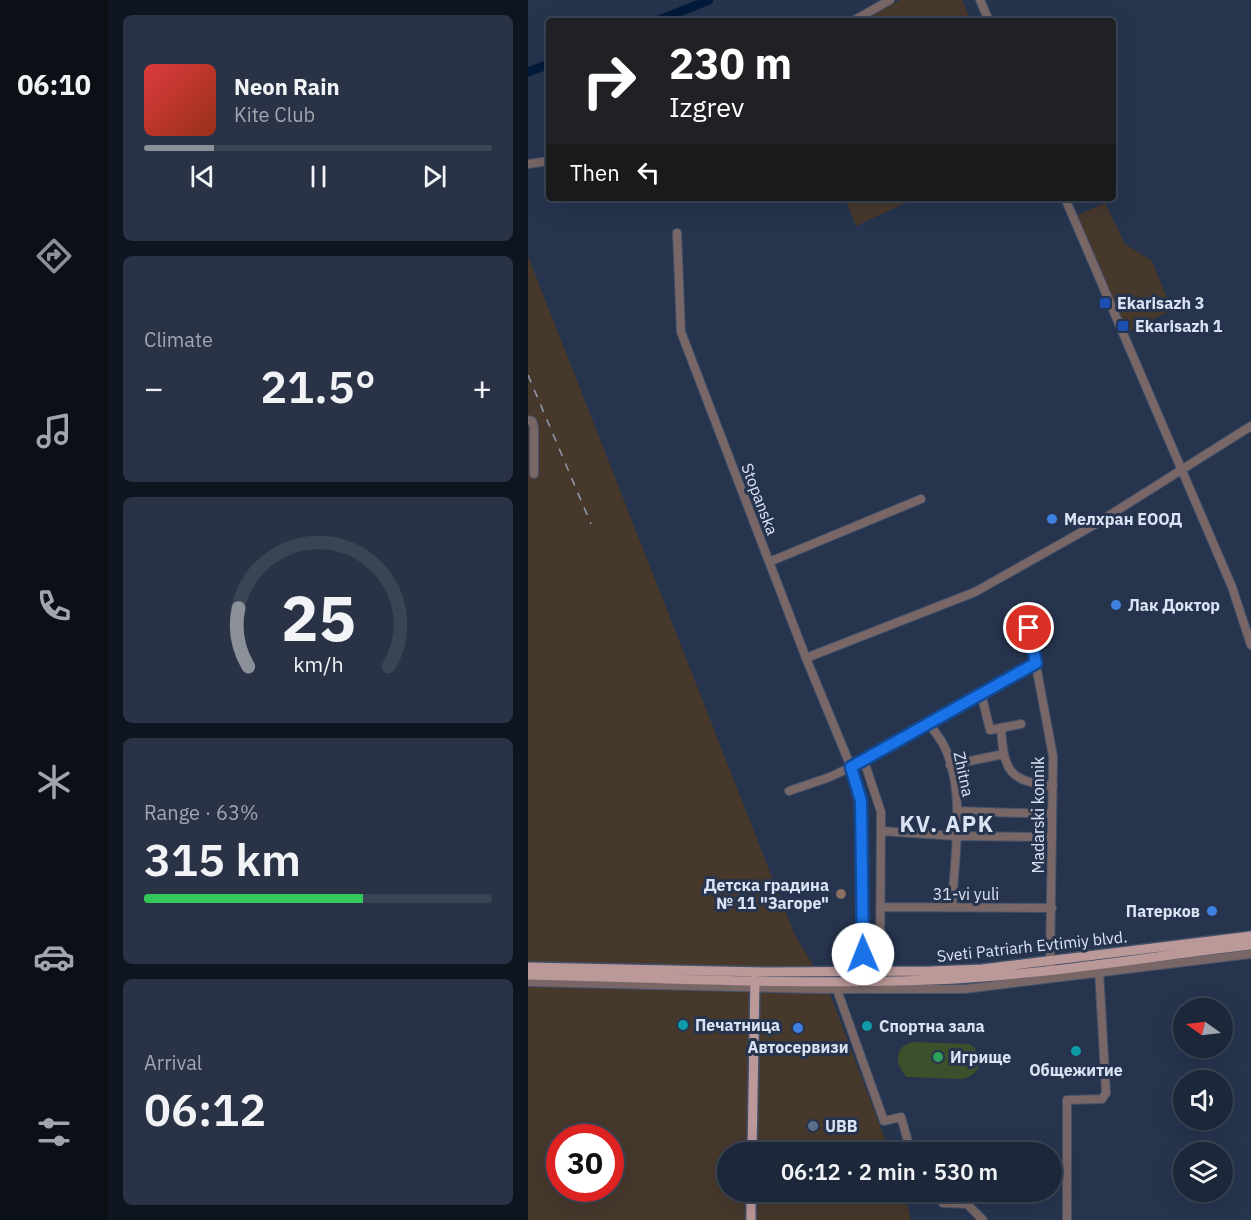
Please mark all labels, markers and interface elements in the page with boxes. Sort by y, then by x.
text: 230 m [669,36,792,91]
icon: right [570,42,648,120]
text: 06:10 [17,67,91,102]
text: Neon Rain [234,72,340,101]
text: Izgrev [669,89,744,124]
text: Kite Club [234,101,315,128]
icon: left [632,156,665,189]
text: Then [570,158,620,187]
icon: previous [186,160,219,193]
icon: pause [302,160,335,193]
icon: next [418,160,451,193]
icon: directions [33,235,75,277]
place label: Ekarisazh 3 [1117,293,1204,313]
marker: Ekarisazh 3 [1098,296,1112,310]
place label: Ekarisazh 1 [1135,316,1223,336]
marker: Ekarisazh 1 [1116,319,1130,333]
text: Climate [144,326,213,353]
text: 21.5° [260,357,376,415]
text: − [144,366,164,409]
text: + [472,366,492,409]
icon: music [33,410,75,452]
street label: Stopanska [737,460,783,538]
place label: Мелхран ЕООД [1064,509,1182,529]
marker: Мелхран ЕООД [1045,512,1059,526]
text: 25 [281,577,355,658]
icon: phone [33,585,75,627]
place label: Лак Доктор [1128,595,1220,615]
marker: Лак Доктор [1109,598,1123,612]
pin [1003,602,1054,653]
icon: arrive [1012,611,1045,644]
text: km/h [293,650,343,678]
street label: Zhitna [949,750,979,799]
street label: Madarski konnik [1028,756,1048,873]
icon: climate [33,761,75,803]
text: Range · 63% [144,799,259,826]
district label: KV. APK [899,809,995,838]
text: 315 km [144,830,301,888]
place label: Детска градина № 11 "Загоре" [704,875,829,913]
street label: 31-vi yuli [933,884,999,904]
marker: Детска градина № 11 "Загоре" [834,887,848,901]
place label: Патерков [1126,901,1200,921]
marker: Патерков [1205,904,1219,918]
position arrow [831,922,895,986]
street label: Sveti Patriarh Evtimiy blvd. [936,926,1128,966]
icon: car [33,936,75,978]
north arrow [1173,998,1233,1058]
map controls [1173,998,1233,1202]
place label: Печатница [695,1015,780,1035]
place label: Спортна зала [879,1016,985,1036]
marker: Печатница [676,1018,690,1032]
marker: Спортна зала [860,1019,874,1033]
marker: Автосервизи [791,1021,805,1035]
place label: Автосервизи [747,1037,849,1057]
marker: Общежитие [1069,1044,1083,1058]
place label: Игрище [950,1047,1011,1067]
text: Arrival [144,1049,202,1076]
marker: Игрище [931,1050,945,1064]
place label: Общежитие [1029,1060,1123,1080]
button: sound [1173,1070,1233,1130]
text: 06:12 [144,1080,266,1138]
icon: filters [33,1111,75,1153]
place label: UBB [825,1116,858,1136]
marker: UBB [806,1119,820,1133]
speed limit sign: 30 [546,1124,624,1202]
button: layers [1173,1142,1233,1202]
text: 06:12 · 2 min · 530 m [781,1157,998,1186]

